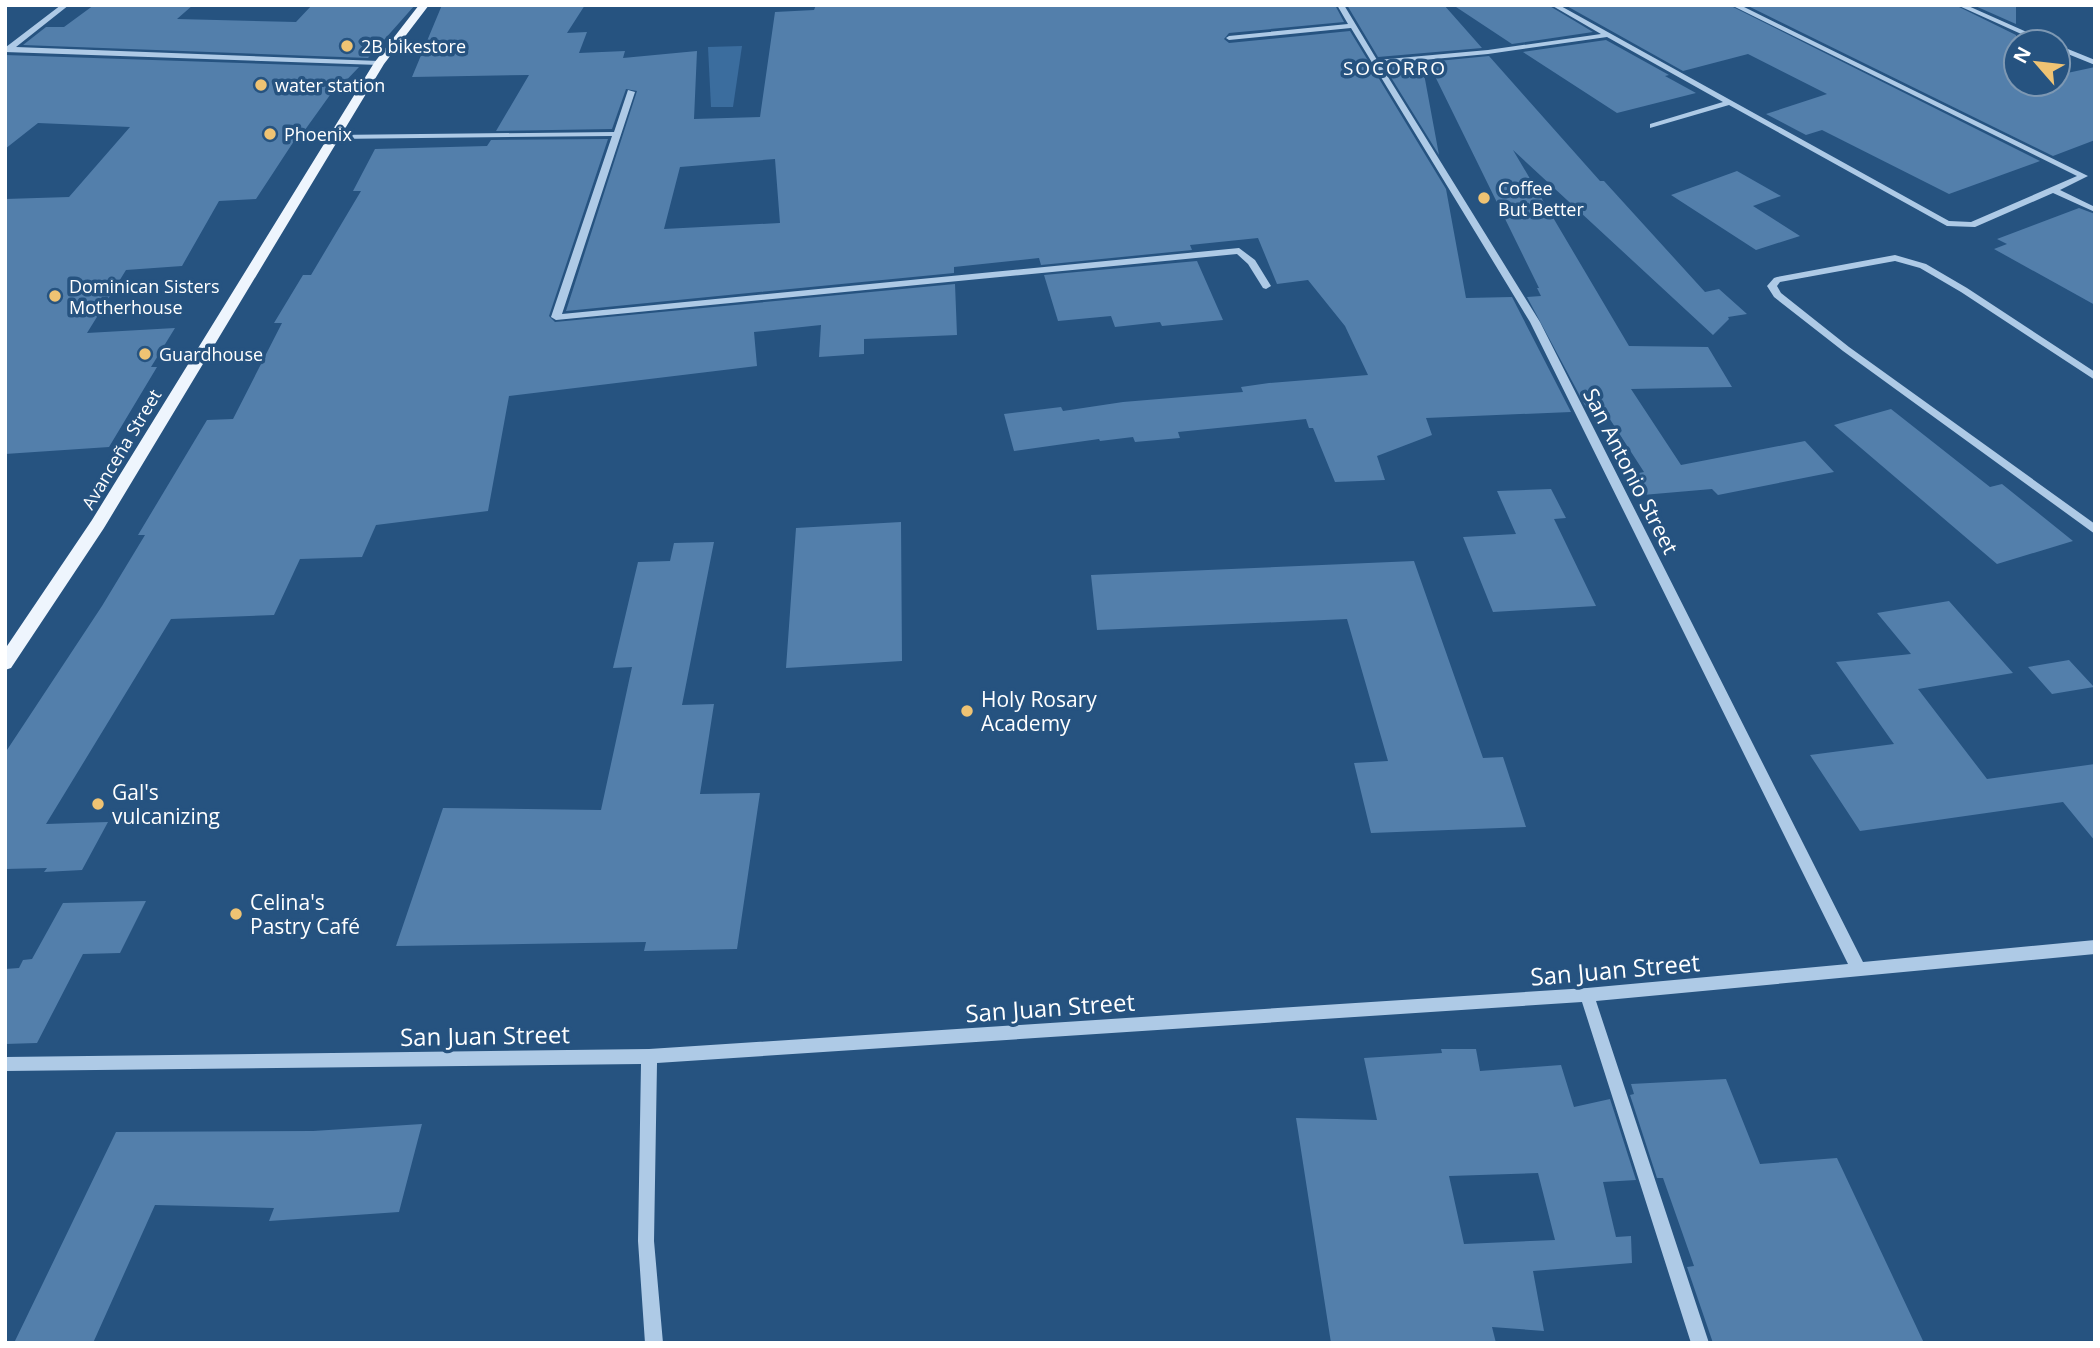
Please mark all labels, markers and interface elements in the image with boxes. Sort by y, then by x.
north arrow [2002,28,2072,98]
place label: 2B bikestore [361,34,466,58]
marker: 2B bikestore [339,38,355,54]
text: N [2007,42,2037,68]
district label: SOCORRO [1343,55,1447,81]
place label: water station [275,73,385,97]
marker: water station [253,77,269,93]
place label: Phoenix [284,122,352,146]
marker: Phoenix [262,126,278,142]
place label: Coffee But Better [1498,176,1584,221]
marker: Coffee But Better [1476,190,1492,206]
place label: Dominican Sisters Motherhouse [69,274,219,319]
marker: Dominican Sisters Motherhouse [47,288,63,304]
place label: Guardhouse [159,342,263,366]
marker: Guardhouse [137,346,153,362]
street label: San Antonio Street [1577,383,1685,559]
street label: Avanceña Street [76,384,166,514]
place label: Holy Rosary Academy [981,685,1097,737]
marker: Holy Rosary Academy [959,703,975,719]
place label: Gal's vulcanizing [112,778,220,830]
marker: Gal's vulcanizing [90,796,106,812]
place label: Celina's Pastry Café [250,888,360,940]
marker: Celina's Pastry Café [228,906,244,922]
street label: San Juan Street [1529,945,1701,993]
street label: San Juan Street [964,985,1136,1029]
street label: San Juan Street [400,1017,570,1053]

